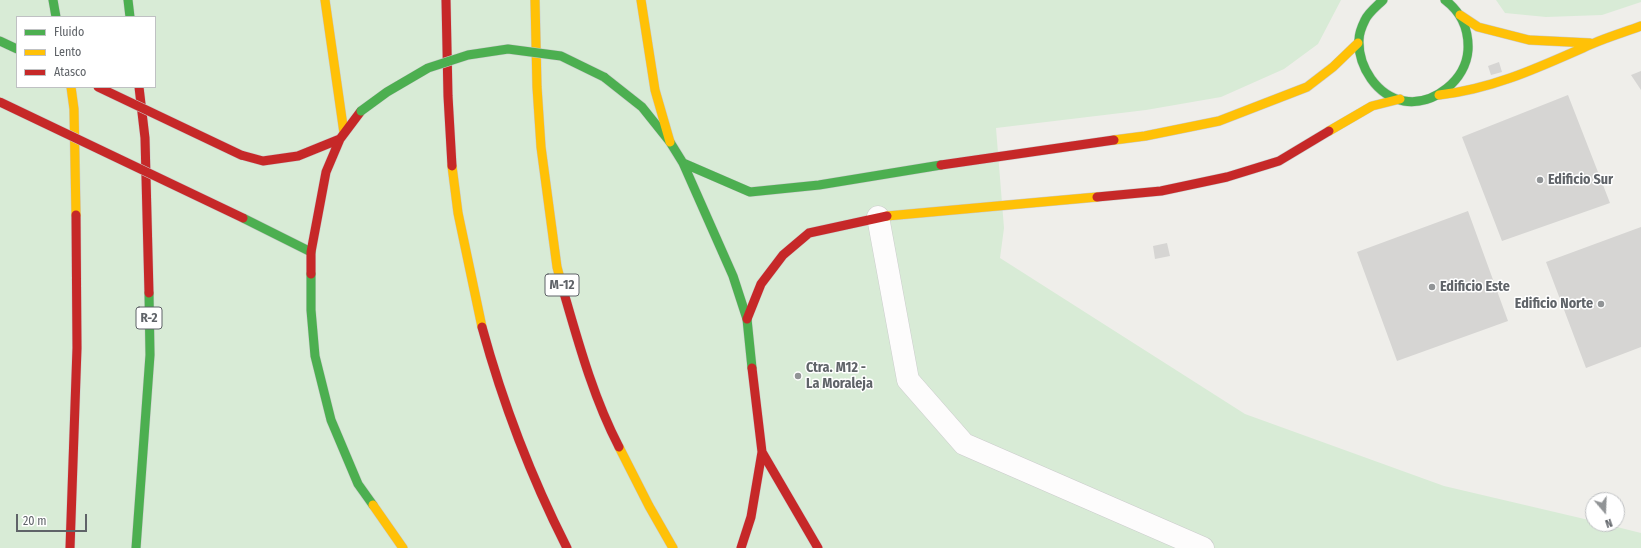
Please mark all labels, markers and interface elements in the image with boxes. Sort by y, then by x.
legend [16,16,156,88]
text: Fluido [54,25,84,39]
text: Lento [54,45,81,59]
text: Atasco [54,65,86,79]
place label: Edificio Sur [1548,172,1613,188]
marker: Edificio Sur [1535,175,1545,185]
road number: M-12 [545,274,579,296]
place label: Edificio Este [1440,279,1510,295]
marker: Edificio Este [1427,282,1437,292]
place label: Edificio Norte [1515,296,1593,312]
marker: Edificio Norte [1596,299,1606,309]
road number: R-2 [136,307,162,329]
place label: Ctra. M12 - La Moraleja [806,360,873,392]
marker: Ctra. M12 - La Moraleja [793,371,803,381]
north arrow [1585,492,1625,532]
scale bar [18,506,89,532]
text: 20 m [23,514,47,528]
text: N [1604,516,1614,530]

